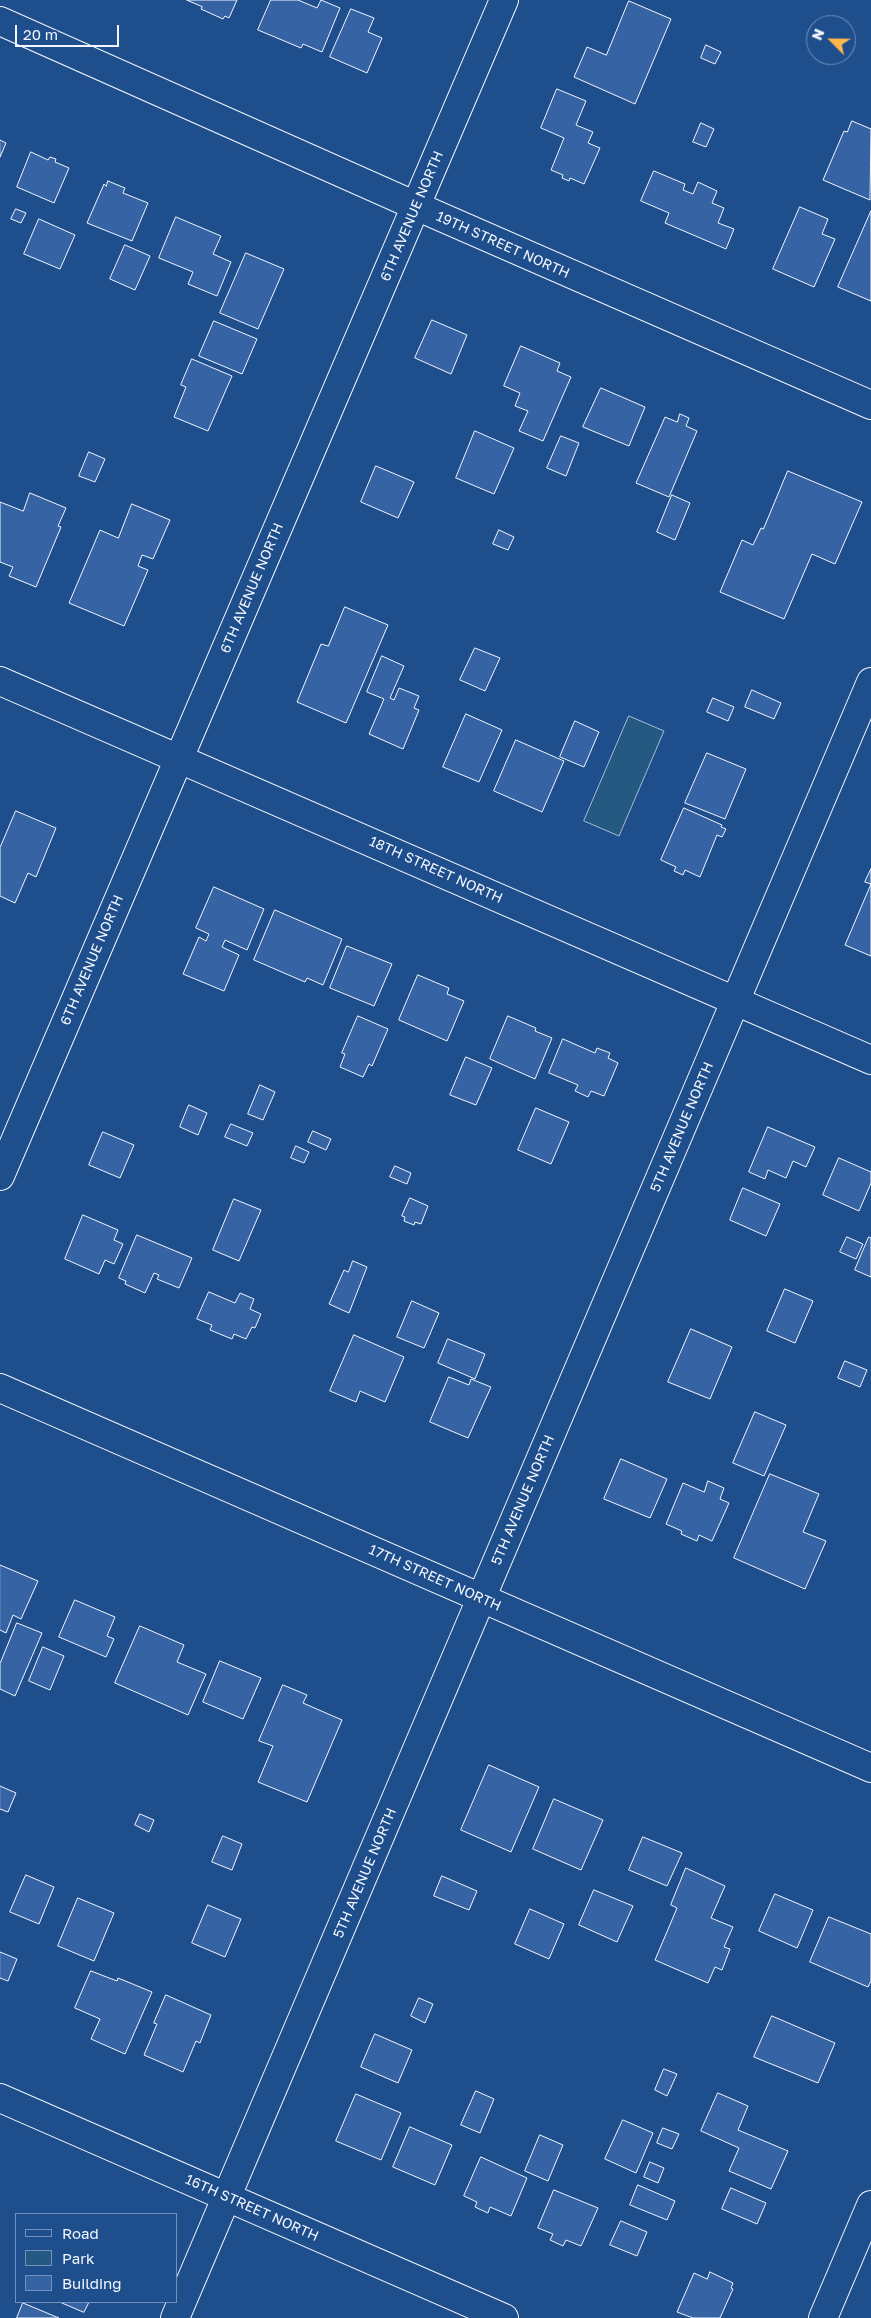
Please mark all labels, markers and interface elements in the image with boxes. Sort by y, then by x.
scale bar [18,15,121,47]
north arrow [806,15,856,65]
text: 20 m [23,25,58,43]
text: N [808,26,828,43]
street label: 6TH AVENUE NORTH [377,148,447,284]
street label: 19TH STREET NORTH [434,208,572,282]
street label: 6TH AVENUE NORTH [217,520,287,656]
street label: 18TH STREET NORTH [367,833,505,907]
street label: 6TH AVENUE NORTH [57,892,127,1028]
street label: 5TH AVENUE NORTH [647,1059,717,1195]
street label: 5TH AVENUE NORTH [488,1432,558,1568]
street label: 17TH STREET NORTH [366,1541,504,1615]
street label: 5TH AVENUE NORTH [330,1805,400,1941]
street label: 16TH STREET NORTH [183,2171,321,2245]
legend [15,2213,178,2303]
text: Road [62,2224,99,2242]
text: Park [62,2249,94,2267]
text: Building [62,2274,122,2292]

